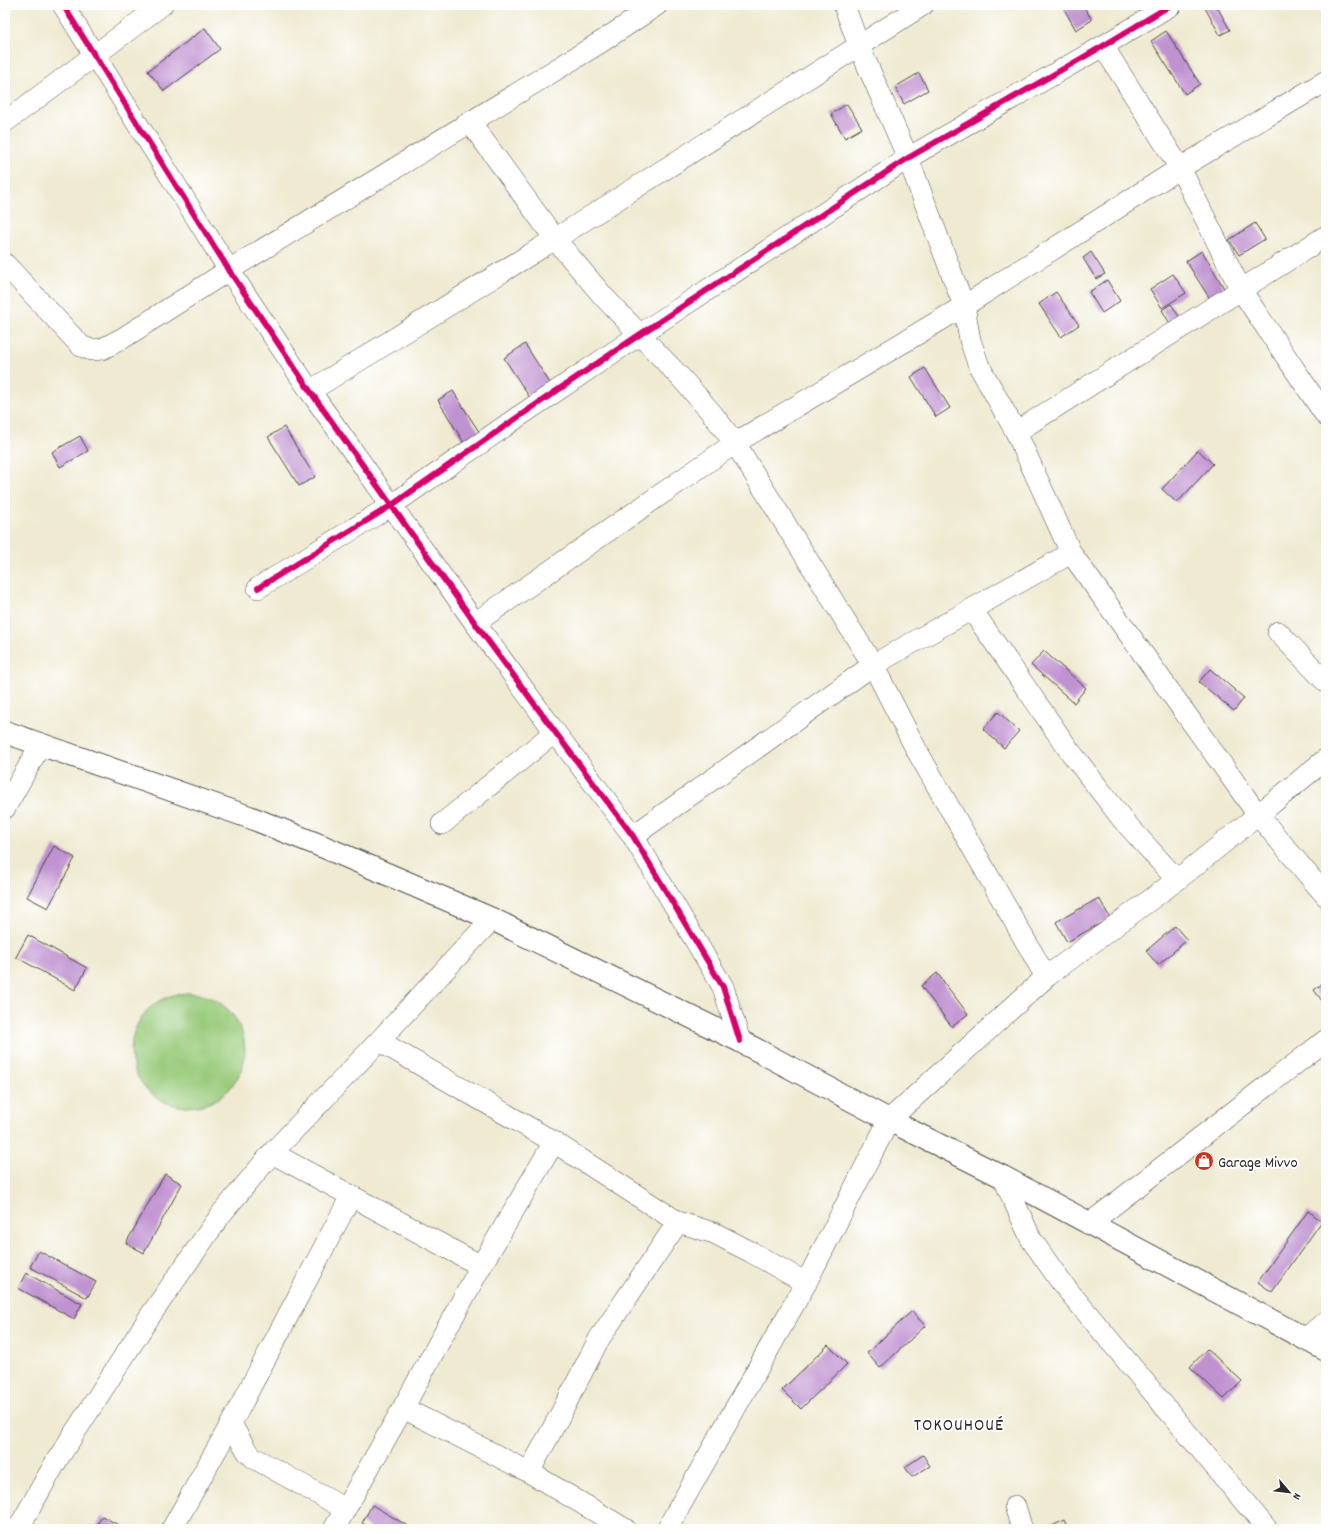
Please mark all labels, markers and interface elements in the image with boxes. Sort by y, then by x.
shop icon: Garage Mivvo [1193,1150,1215,1172]
place label: Garage Mivvo [1218,1152,1298,1175]
district label: TOKOUHOUÉ [914,1414,1004,1439]
north arrow [1269,1472,1309,1512]
text: N [1287,1490,1304,1502]

